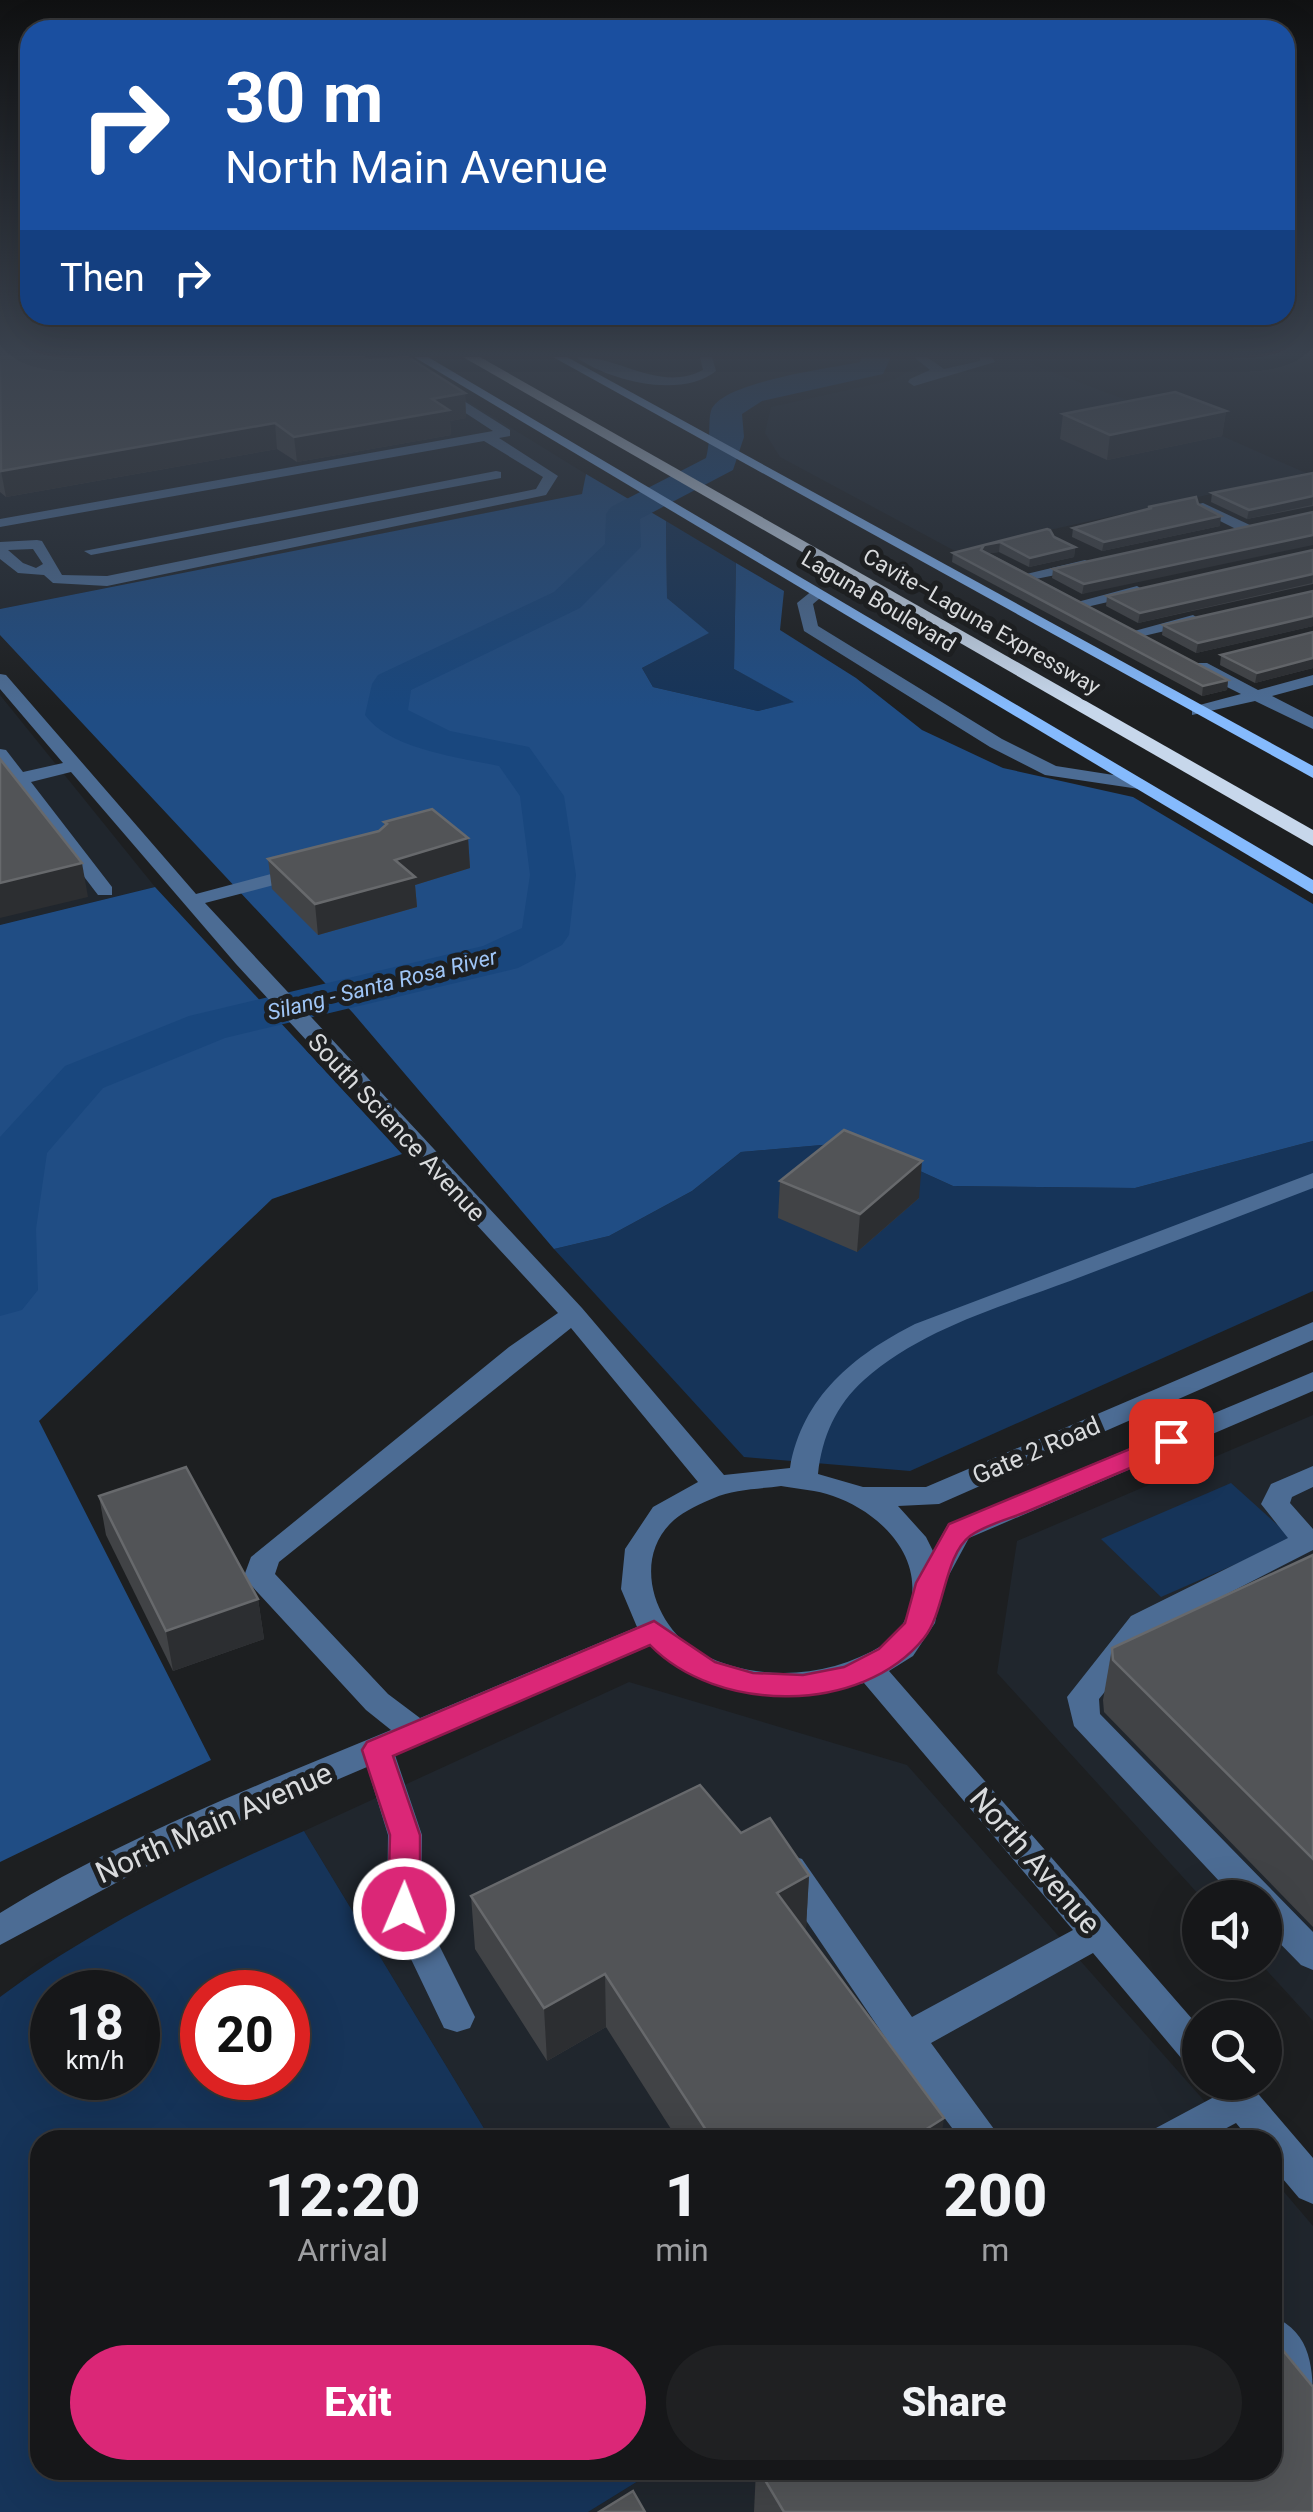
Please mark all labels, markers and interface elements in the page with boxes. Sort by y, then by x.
text: 30 m [225,57,383,139]
icon: right [60,60,190,190]
text: North Main Avenue [225,141,608,194]
icon: right [165,250,220,305]
text: Then [60,256,145,300]
street label: Cavite–Laguna Expressway [859,543,1105,700]
street label: Laguna Boulevard [797,546,960,657]
water label: Silang - Santa Rosa River [265,944,500,1025]
street label: South Science Avenue [302,1027,491,1227]
pin [1129,1399,1214,1484]
street label: Gate 2 Road [968,1411,1104,1490]
icon: arrive [1144,1414,1199,1469]
street label: North Main Avenue [90,1755,337,1890]
street label: North Avenue [963,1781,1108,1941]
position arrow [352,1857,456,1961]
map controls [1182,1880,1282,2100]
button: sound [1182,1880,1282,1980]
speed limit sign: 20 [180,1970,310,2100]
text: 18 [66,1994,124,2052]
button: search [1182,2000,1282,2100]
text: km/h [66,2046,124,2075]
text: 12:20 [265,2160,421,2231]
text: 1 [665,2160,699,2231]
text: 200 [943,2160,1047,2231]
text: Arrival [297,2231,388,2269]
text: min [655,2231,709,2269]
text: m [981,2231,1009,2269]
button: Exit [70,2345,646,2460]
button: Share [666,2345,1242,2460]

